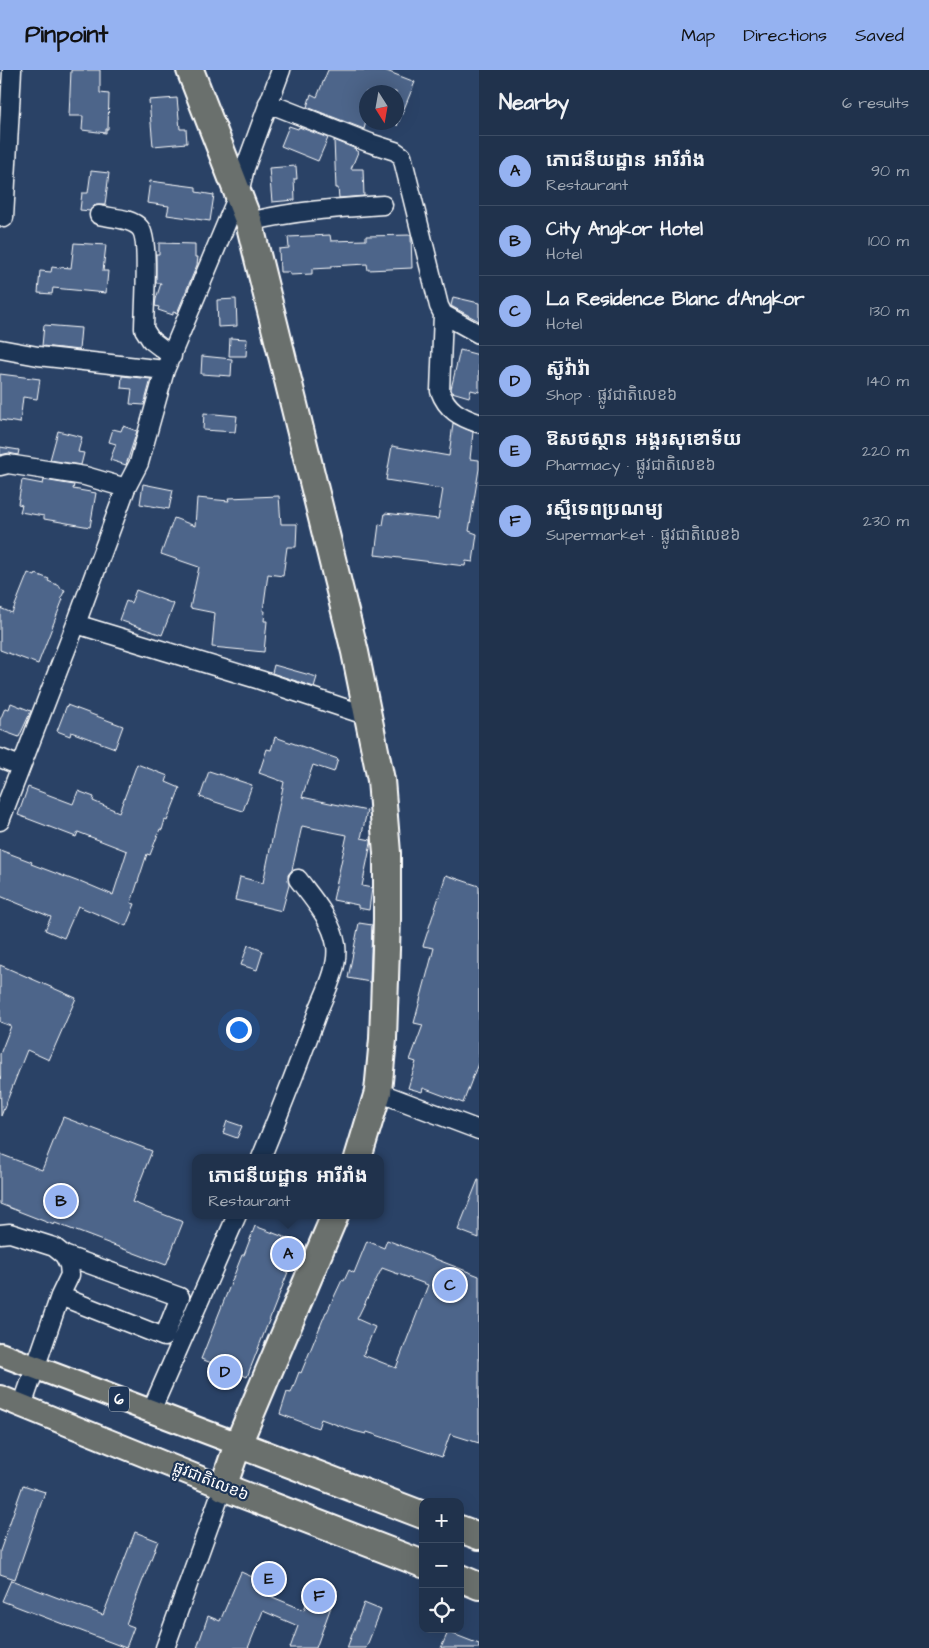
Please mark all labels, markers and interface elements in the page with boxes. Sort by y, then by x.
text: Pinpoint [25,18,108,52]
text: Map [681,23,715,48]
text: Directions [743,23,827,48]
text: Saved [855,23,904,48]
north arrow [359,85,404,130]
text: Nearby [499,88,569,117]
text: 6 results [842,92,909,114]
text: ភោជនីយដ្ឋាន អារីរាំង [546,147,705,174]
text: A [510,160,520,182]
text: 90 m [871,160,909,182]
text: Restaurant [546,174,628,196]
text: City Angkor Hotel [546,216,703,243]
text: B [509,230,521,252]
text: 100 m [868,230,909,252]
text: Hotel [546,243,582,265]
text: La Residence Blanc d'Angkor [546,286,805,313]
text: C [509,300,521,322]
text: 130 m [870,300,909,322]
text: Hotel [546,313,582,335]
text: ស៊ូវ៉ារ៉ា [546,356,590,383]
text: D [510,370,520,392]
text: 140 m [867,370,909,392]
text: Shop · ផ្លូវជាតិលេខ៦ [546,384,677,406]
text: ឱសថស្ថាន អង្គរសុខោទ័យ [546,426,742,453]
text: E [510,440,520,462]
text: 220 m [862,440,909,462]
text: Pharmacy · ផ្លូវជាតិលេខ៦ [546,454,716,476]
text: រស្មីទេពប្រណម្យ [546,496,663,523]
text: F [509,510,521,532]
text: 230 m [863,510,909,532]
text: Supermarket · ផ្លូវជាតិលេខ៦ [546,524,740,546]
your location [226,1017,252,1043]
popup [192,1154,384,1219]
text: ភោជនីយដ្ឋាន អារីរាំង [208,1163,368,1190]
pin: B [45,1182,77,1220]
text: Restaurant [208,1190,291,1212]
pin: A [272,1235,304,1273]
pin: C [434,1266,466,1304]
pin: D [209,1353,241,1391]
road number: 6 [109,1386,129,1412]
street label: ផ្លូវជាតិលេខ៦ [169,1456,252,1509]
map controls [419,1498,464,1633]
button: + [419,1498,464,1543]
button: − [419,1543,464,1588]
pin: E [253,1560,285,1598]
pin: F [303,1577,335,1615]
button: locate [419,1588,464,1633]

